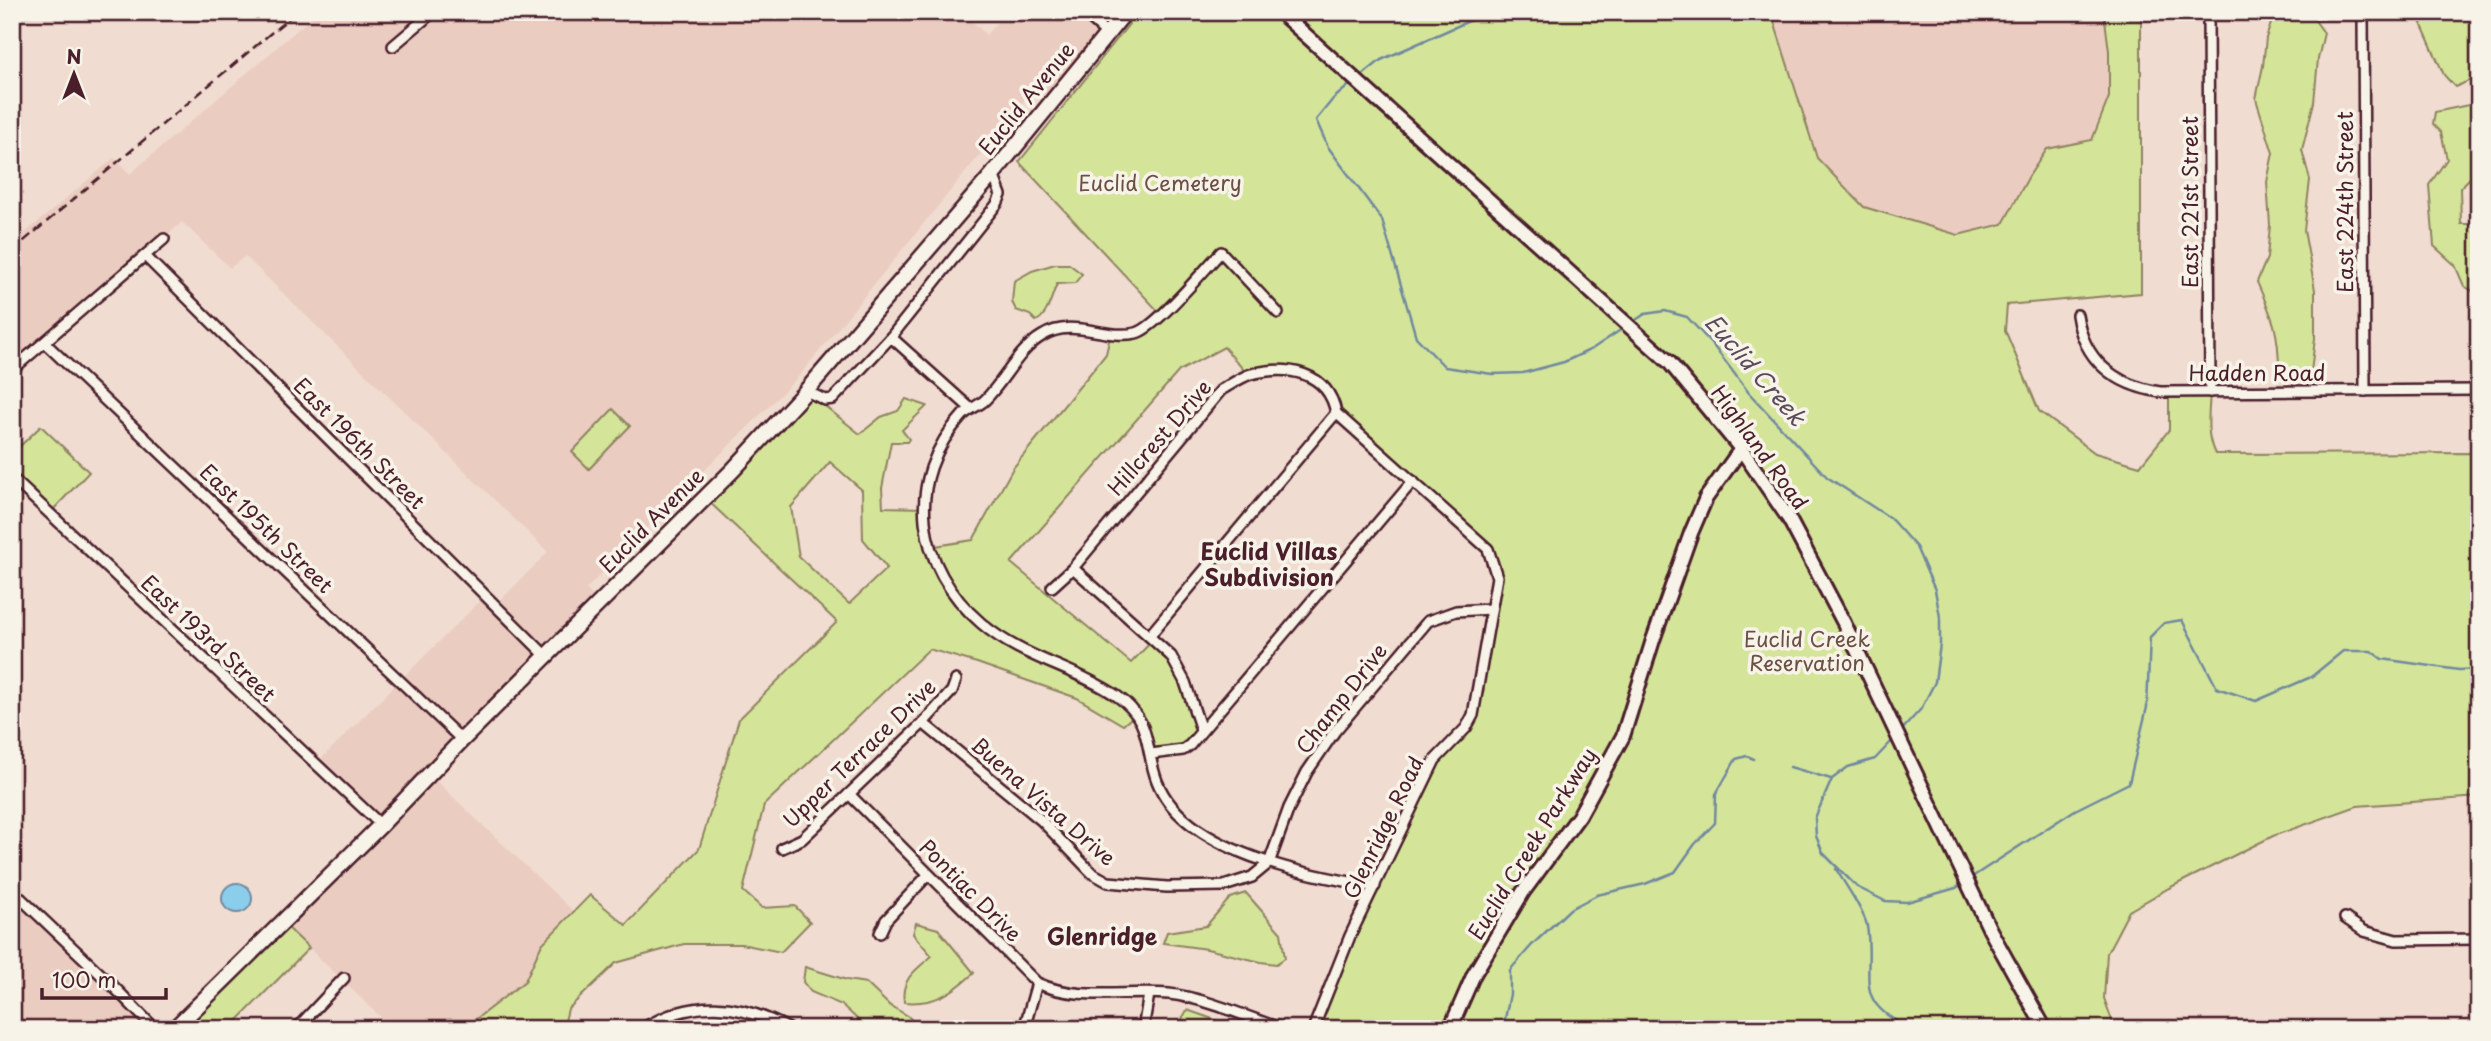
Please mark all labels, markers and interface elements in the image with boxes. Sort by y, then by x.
street label: Euclid Avenue [970,34,1081,161]
north arrow [38,38,108,108]
text: N [66,42,82,70]
street label: East 224th Street [2328,111,2360,293]
street label: East 221st Street [2173,116,2205,288]
park label: Euclid Cemetery [1078,166,1242,198]
water label: Euclid Creek [1697,305,1815,434]
street label: Hadden Road [2189,356,2325,388]
street label: East 196th Street [287,369,434,516]
street label: Hillcrest Drive [1099,372,1218,502]
street label: Highland Road [1704,378,1817,516]
street label: East 195th Street [193,455,341,600]
street label: Euclid Avenue [591,460,710,579]
district label: Euclid Villas Subdivision [1200,533,1338,594]
street label: East 193rd Street [135,566,284,709]
park label: Euclid Creek Reservation [1744,622,1871,678]
street label: Champ Drive [1287,636,1394,760]
street label: Upper Terrace Drive [775,671,943,834]
street label: Buena Vista Drive [965,728,1124,873]
street label: Euclid Creek Parkway [1459,741,1603,945]
street label: Glenridge Road [1334,750,1431,904]
street label: Pontiac Drive [913,831,1030,948]
district label: Glenridge [1047,918,1158,953]
scale bar [42,957,166,1001]
text: 100 m [52,963,116,995]

